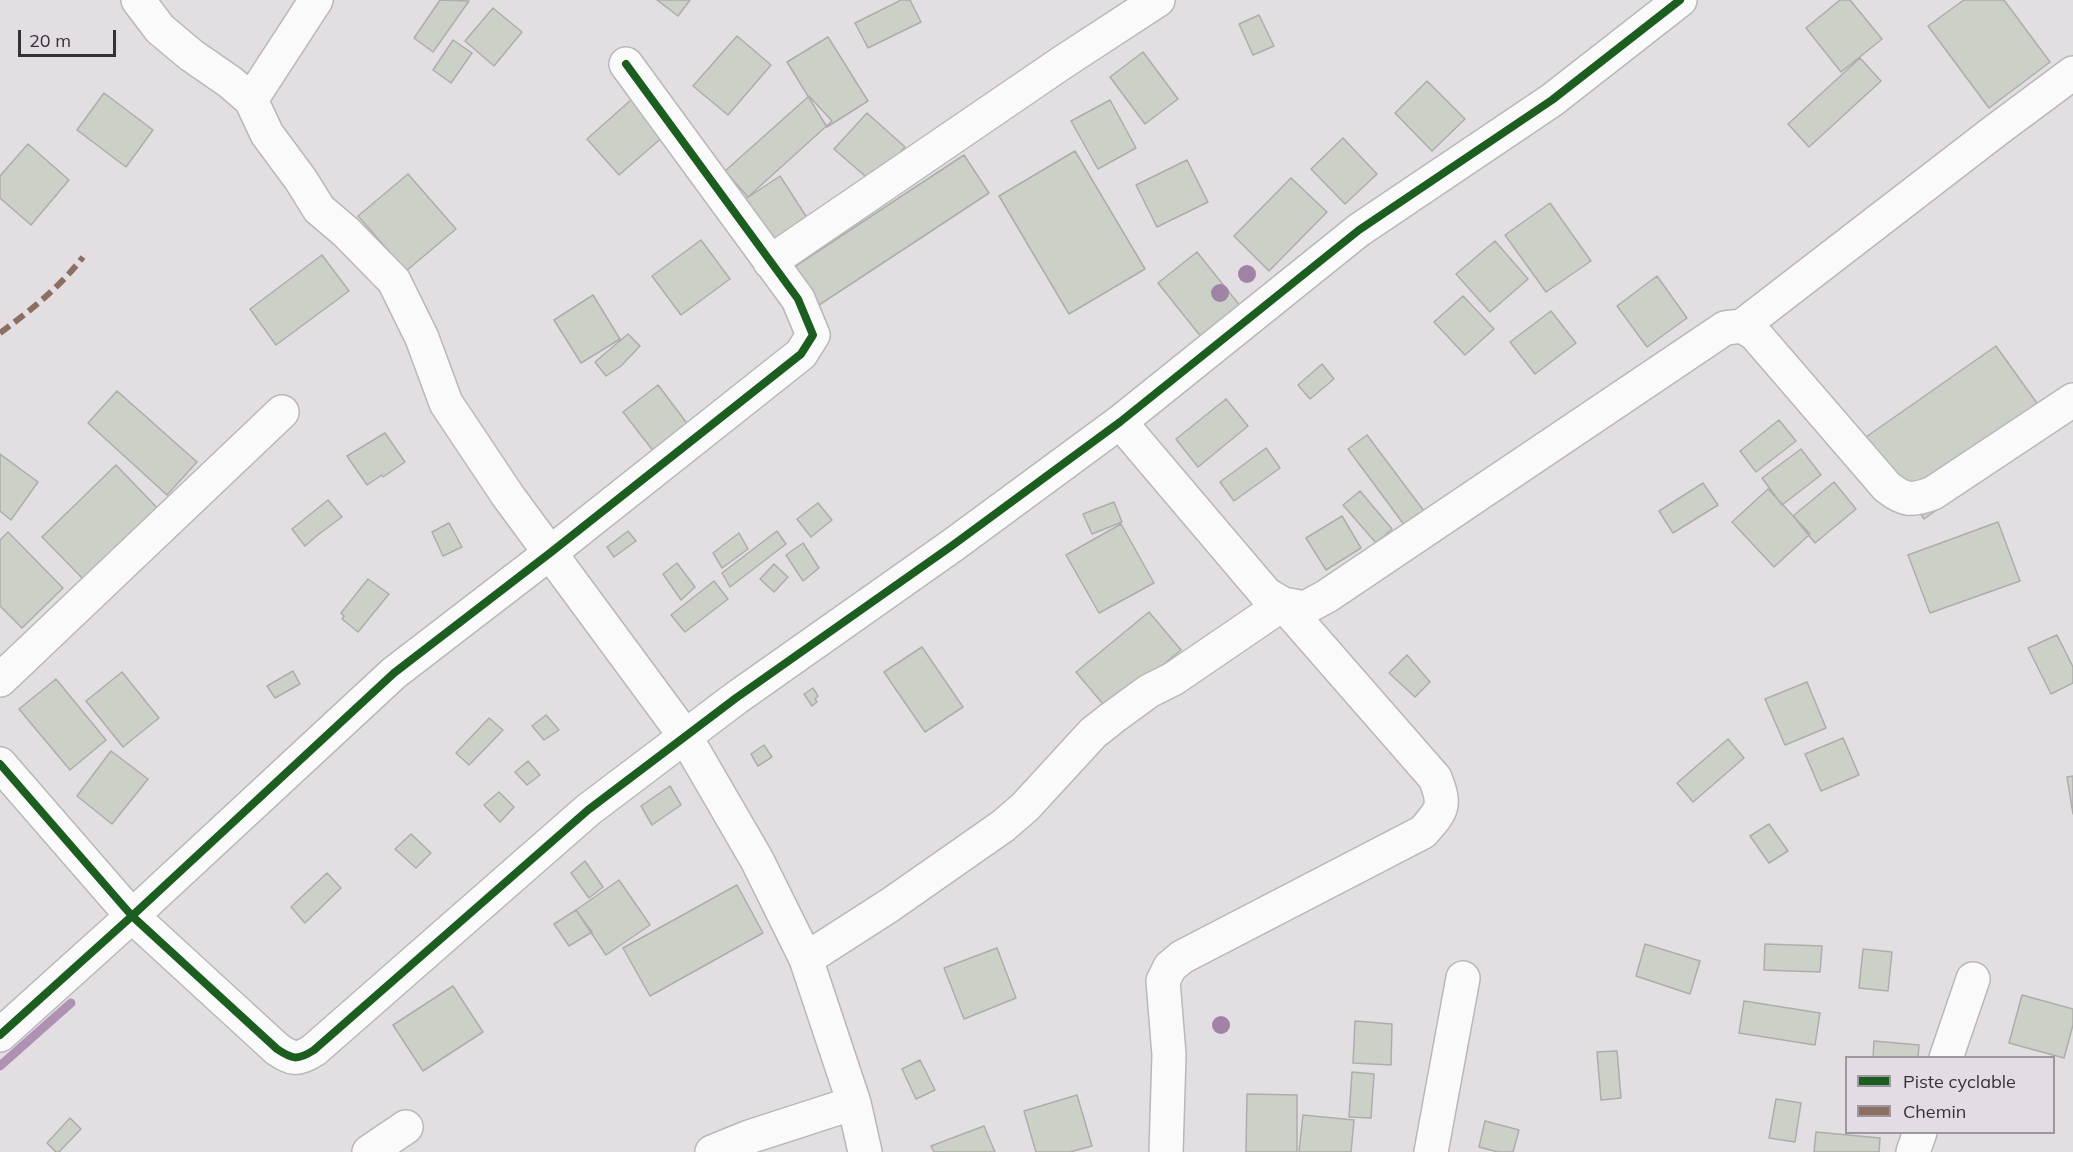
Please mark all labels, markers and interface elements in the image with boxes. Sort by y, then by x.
scale bar [21,18,118,56]
text: 20 m [29,29,71,52]
legend [1845,1056,2055,1134]
text: Piste cyclable [1903,1070,2016,1093]
text: Chemin [1903,1100,1966,1123]

